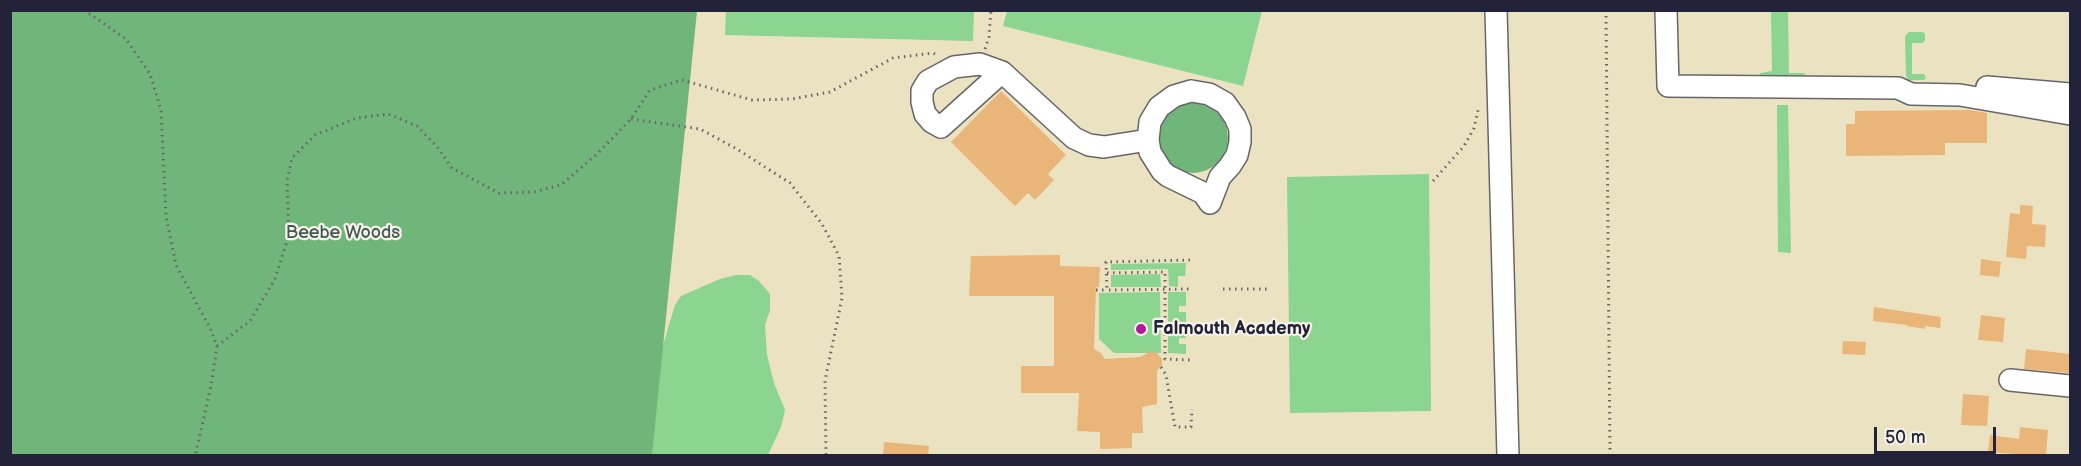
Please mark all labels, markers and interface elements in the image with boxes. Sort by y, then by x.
park label: Beebe Woods [286,222,400,244]
place label: Falmouth Academy [1153,318,1310,340]
marker: Falmouth Academy [1134,322,1148,336]
scale bar [1877,415,1998,453]
text: 50 m [1885,427,1926,448]

